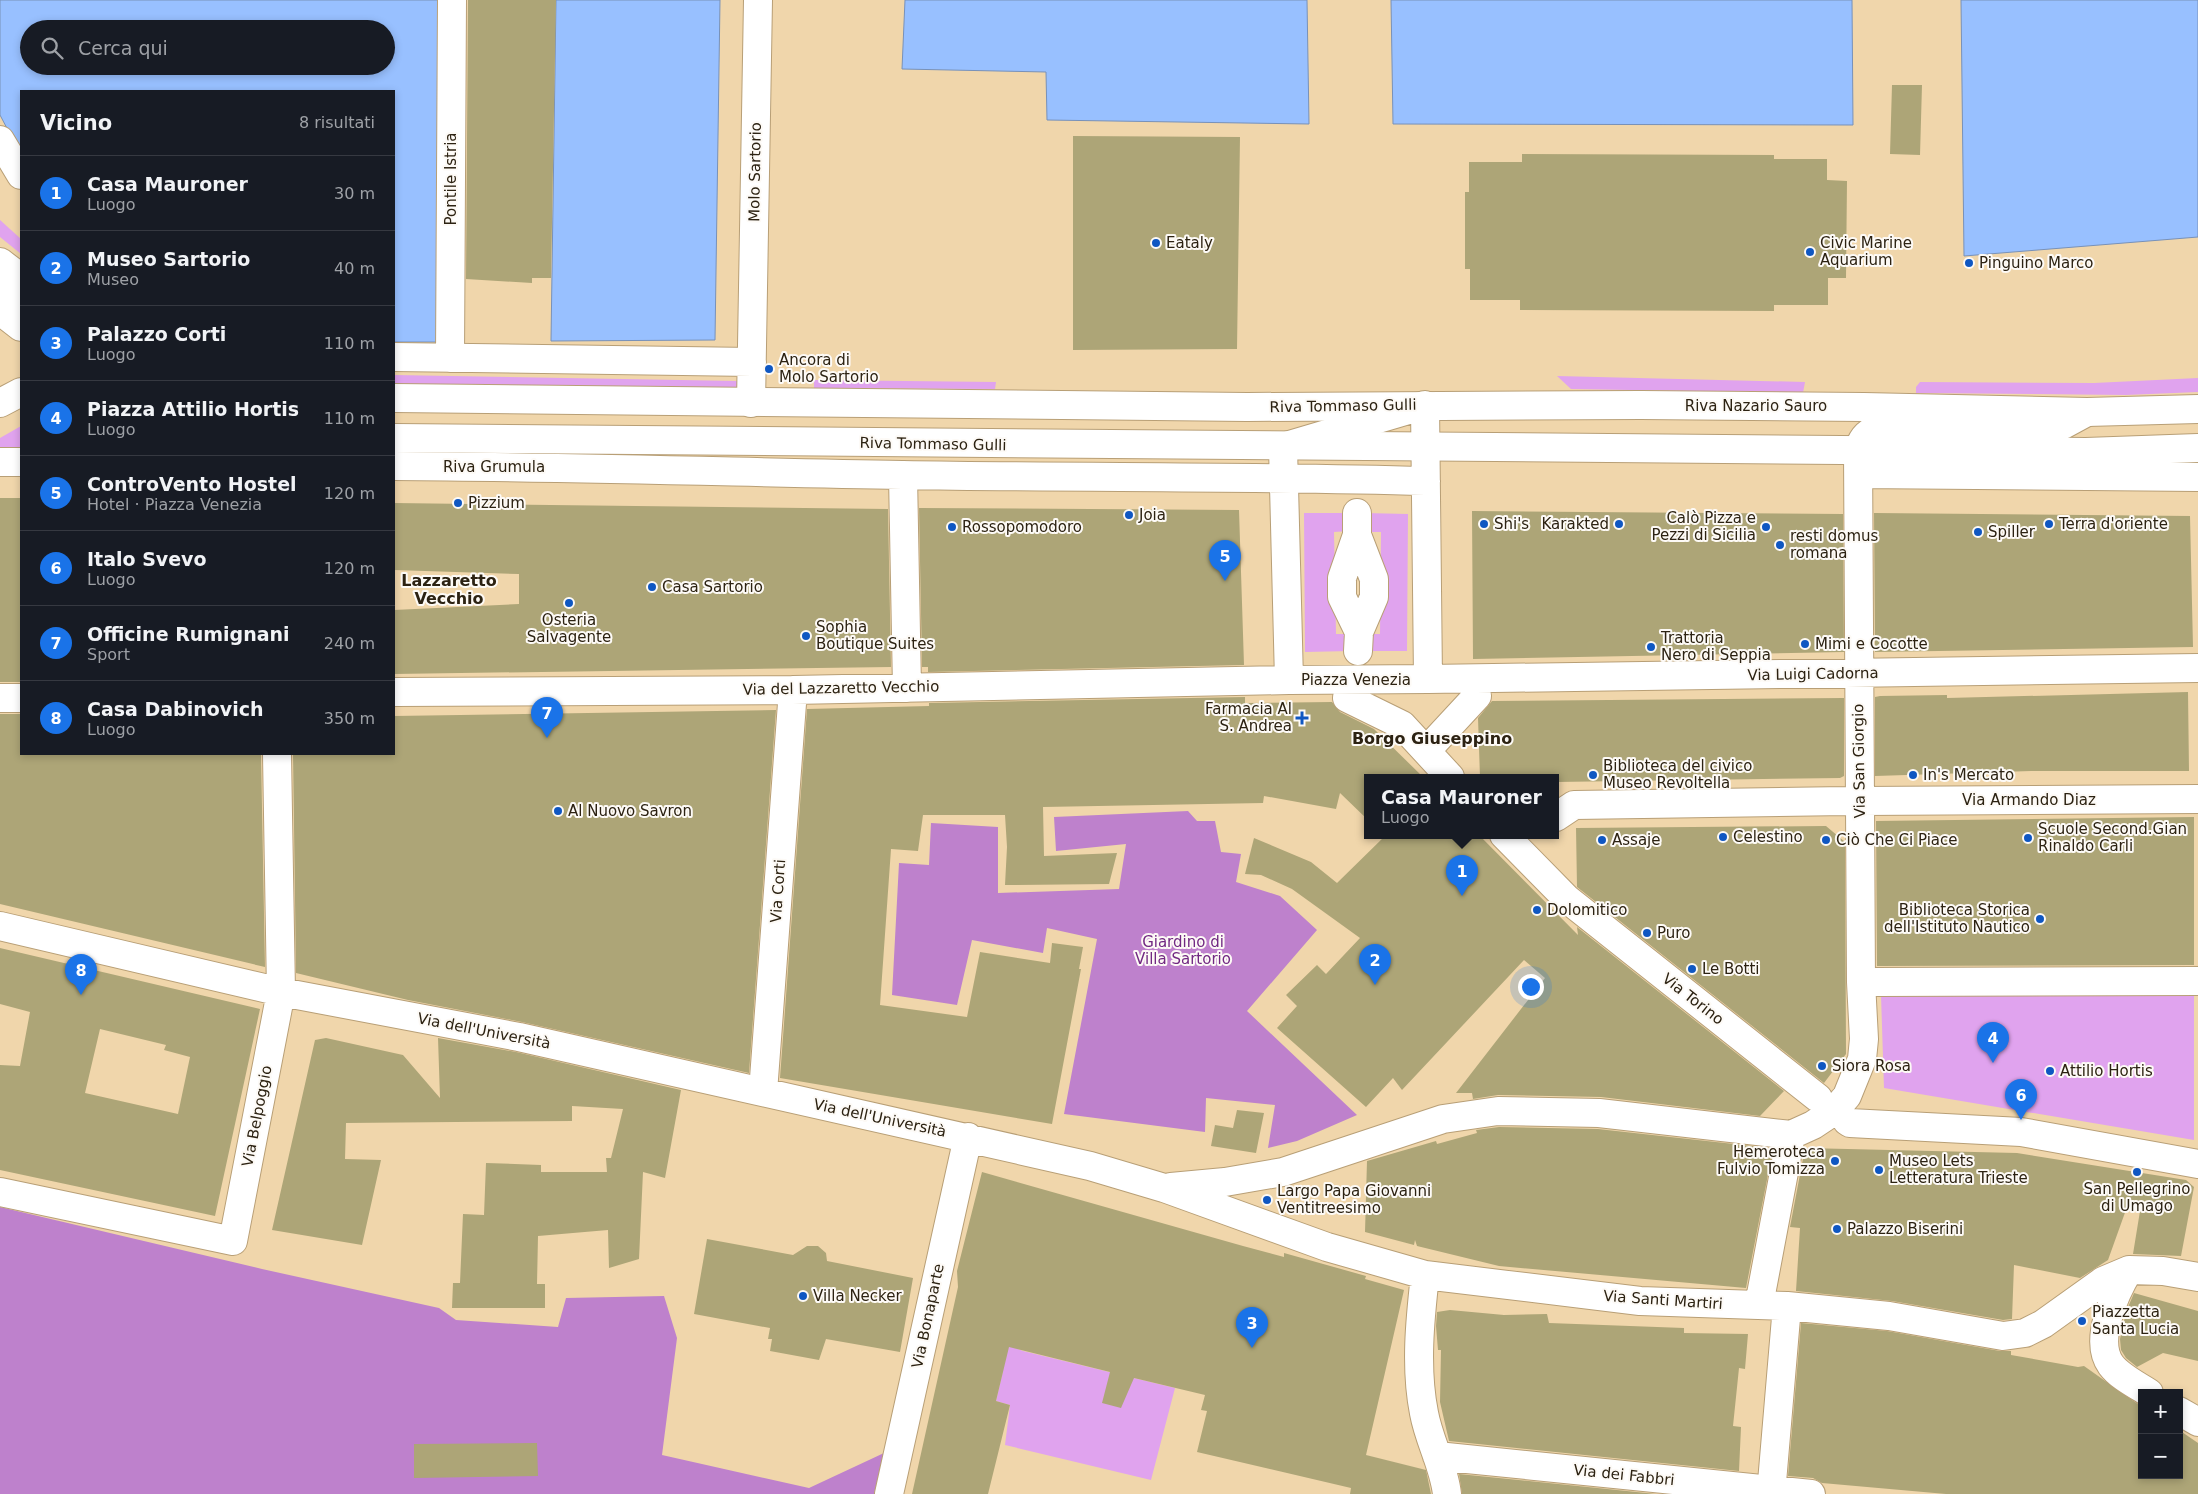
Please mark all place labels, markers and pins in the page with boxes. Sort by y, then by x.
place label: Eataly [1166,234,1213,252]
place label: Civic Marine Aquarium [1820,234,1912,269]
marker: Eataly [1150,237,1162,249]
marker: Civic Marine Aquarium [1804,246,1816,258]
place label: Pinguino Marco [1979,254,2093,272]
marker: Pinguino Marco [1963,257,1975,269]
place label: Ancora di Molo Sartorio [779,351,879,386]
marker: Ancora di Molo Sartorio [763,363,775,375]
place label: Pizzium [468,494,525,512]
marker: Pizzium [452,497,464,509]
place label: Joia [1138,506,1166,524]
marker: Joia [1123,509,1135,521]
place label: Calò Pizza e Pezzi di Sicilia [1651,509,1756,544]
place label: Shi's [1494,515,1529,533]
place label: Karakted [1542,515,1609,533]
place label: Terra d'oriente [2058,515,2168,533]
place label: Rossopomodoro [962,518,1082,536]
marker: Shi's [1478,518,1490,530]
marker: Karakted [1613,518,1625,530]
marker: Terra d'oriente [2043,518,2055,530]
marker: Rossopomodoro [946,521,958,533]
marker: Calò Pizza e Pezzi di Sicilia [1760,521,1772,533]
place label: Spiller [1988,523,2036,541]
marker: Spiller [1972,526,1984,538]
place label: resti domus romana [1790,527,1879,562]
marker: resti domus romana [1774,539,1786,551]
pin: 5 [1209,540,1241,581]
place label: Casa Sartorio [662,578,763,596]
marker: Casa Sartorio [646,581,658,593]
marker: Osteria Salvagente [563,597,575,609]
place label: Osteria Salvagente [527,611,611,646]
place label: Sophia Boutique Suites [816,618,934,653]
place label: Trattoria Nero di Seppia [1660,629,1771,664]
marker: Sophia Boutique Suites [800,630,812,642]
place label: Mimi e Cocotte [1815,635,1928,653]
marker: Mimi e Cocotte [1799,638,1811,650]
marker: Trattoria Nero di Seppia [1645,641,1657,653]
pin: 7 [531,697,563,738]
place label: Farmacia Al S. Andrea [1205,700,1292,735]
marker: Farmacia Al S. Andrea [1296,712,1308,724]
place label: Biblioteca del civico Museo Revoltella [1603,757,1752,792]
place label: In's Mercato [1923,766,2014,784]
marker: Biblioteca del civico Museo Revoltella [1587,769,1599,781]
marker: In's Mercato [1907,769,1919,781]
place label: Al Nuovo Savron [568,802,692,820]
marker: Al Nuovo Savron [552,805,564,817]
place label: Scuole Second.Gian Rinaldo Carli [2038,820,2187,855]
place label: Celestino [1733,828,1803,846]
place label: Assaje [1612,831,1660,849]
marker: Celestino [1717,831,1729,843]
place label: Ciò Che Ci Piace [1836,831,1958,849]
marker: Scuole Second.Gian Rinaldo Carli [2022,832,2034,844]
marker: Assaje [1596,834,1608,846]
marker: Ciò Che Ci Piace [1820,834,1832,846]
pin: 1 [1446,855,1478,896]
place label: Dolomitico [1547,901,1627,919]
place label: Biblioteca Storica dell'Istituto Nautico [1884,901,2030,936]
marker: Dolomitico [1531,904,1543,916]
marker: Biblioteca Storica dell'Istituto Nautico [2034,913,2046,925]
place label: Puro [1657,924,1690,942]
marker: Puro [1641,927,1653,939]
pin: 2 [1359,944,1391,985]
pin: 8 [65,954,97,995]
place label: Le Botti [1702,960,1760,978]
marker: Le Botti [1686,963,1698,975]
pin: 4 [1977,1022,2009,1063]
place label: Siora Rosa [1832,1057,1911,1075]
marker: Siora Rosa [1816,1060,1828,1072]
place label: Attilio Hortis [2060,1062,2153,1080]
marker: Attilio Hortis [2044,1065,2056,1077]
pin: 6 [2005,1079,2037,1120]
place label: Hemeroteca Fulvio Tomizza [1717,1143,1825,1178]
place label: Museo Lets Letteratura Trieste [1889,1152,2028,1187]
marker: Hemeroteca Fulvio Tomizza [1829,1155,1841,1167]
marker: Museo Lets Letteratura Trieste [1873,1164,1885,1176]
marker: San Pellegrino di Umago [2131,1166,2143,1178]
place label: San Pellegrino di Umago [2084,1180,2190,1215]
place label: Largo Papa Giovanni Ventitreesimo [1277,1182,1431,1217]
marker: Largo Papa Giovanni Ventitreesimo [1261,1194,1273,1206]
place label: Palazzo Biserini [1847,1220,1963,1238]
marker: Palazzo Biserini [1831,1223,1843,1235]
place label: Villa Necker [813,1287,902,1305]
marker: Villa Necker [797,1290,809,1302]
place label: Piazzetta Santa Lucia [2092,1303,2179,1338]
pin: 3 [1236,1307,1268,1348]
marker: Piazzetta Santa Lucia [2076,1315,2088,1327]

